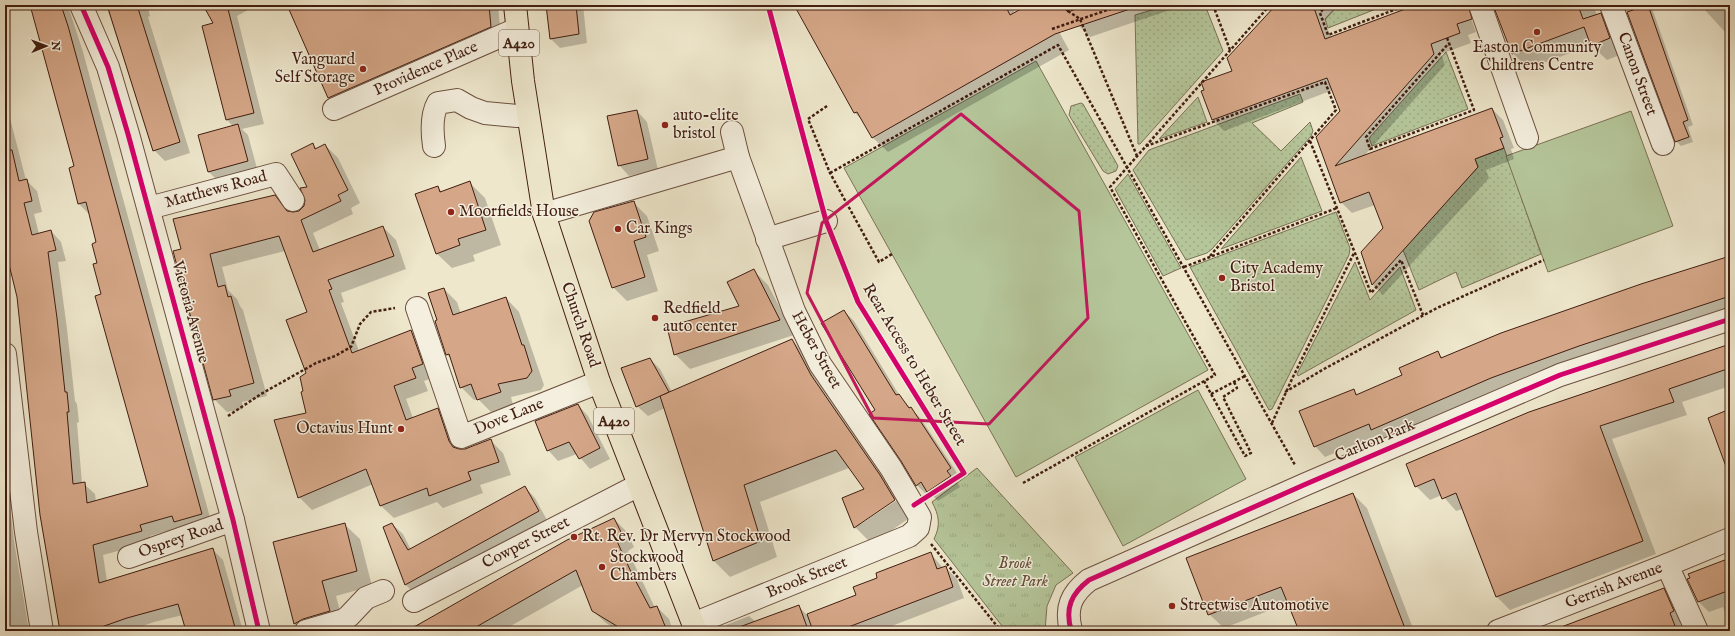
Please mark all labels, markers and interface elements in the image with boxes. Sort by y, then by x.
north arrow [26,26,66,66]
marker: Easton Community Childrens Centre [1532,27,1542,37]
road number: A420 [499,30,539,56]
street label: Canon Street [1613,30,1661,119]
street label: Providence Place [371,37,481,101]
place label: Easton Community Childrens Centre [1473,38,1601,76]
text: N [48,40,62,51]
place label: Vanguard Self Storage [275,50,355,88]
marker: Vanguard Self Storage [358,64,368,74]
place label: auto-elite bristol [673,106,739,144]
marker: auto-elite bristol [660,120,670,130]
street label: Matthews Road [163,167,270,213]
place label: Moorfields House [459,202,579,222]
marker: Moorfields House [446,207,456,217]
place label: Car Kings [626,219,693,239]
marker: Car Kings [613,224,623,234]
street label: Victoria Avenue [166,258,213,365]
place label: City Academy Bristol [1230,259,1323,297]
marker: City Academy Bristol [1217,273,1227,283]
street label: Church Road [556,280,604,371]
street label: Rear Access to Heber Street [858,280,971,450]
place label: Redfield auto center [663,299,737,337]
street label: Heber Street [786,308,846,393]
marker: Redfield auto center [650,313,660,323]
street label: Dove Lane [471,394,547,440]
road number: A420 [594,408,634,434]
street label: Carlton Park [1332,415,1418,467]
place label: Octavius Hunt [296,419,394,439]
marker: Octavius Hunt [396,424,406,434]
street label: Cowper Street [479,512,574,574]
street label: Osprey Road [136,515,226,563]
place label: Rt. Rev. Dr Mervyn Stockwood [582,527,791,547]
marker: Rt. Rev. Dr Mervyn Stockwood [569,532,579,542]
place label: Stockwood Chambers [610,548,684,586]
street label: Brook Street [764,553,851,603]
park label: Brook Street Park [982,554,1048,592]
street label: Gerrish Avenue [1563,558,1665,614]
marker: Stockwood Chambers [597,562,607,572]
place label: Streetwise Automotive [1180,596,1329,616]
marker: Streetwise Automotive [1167,601,1177,611]

